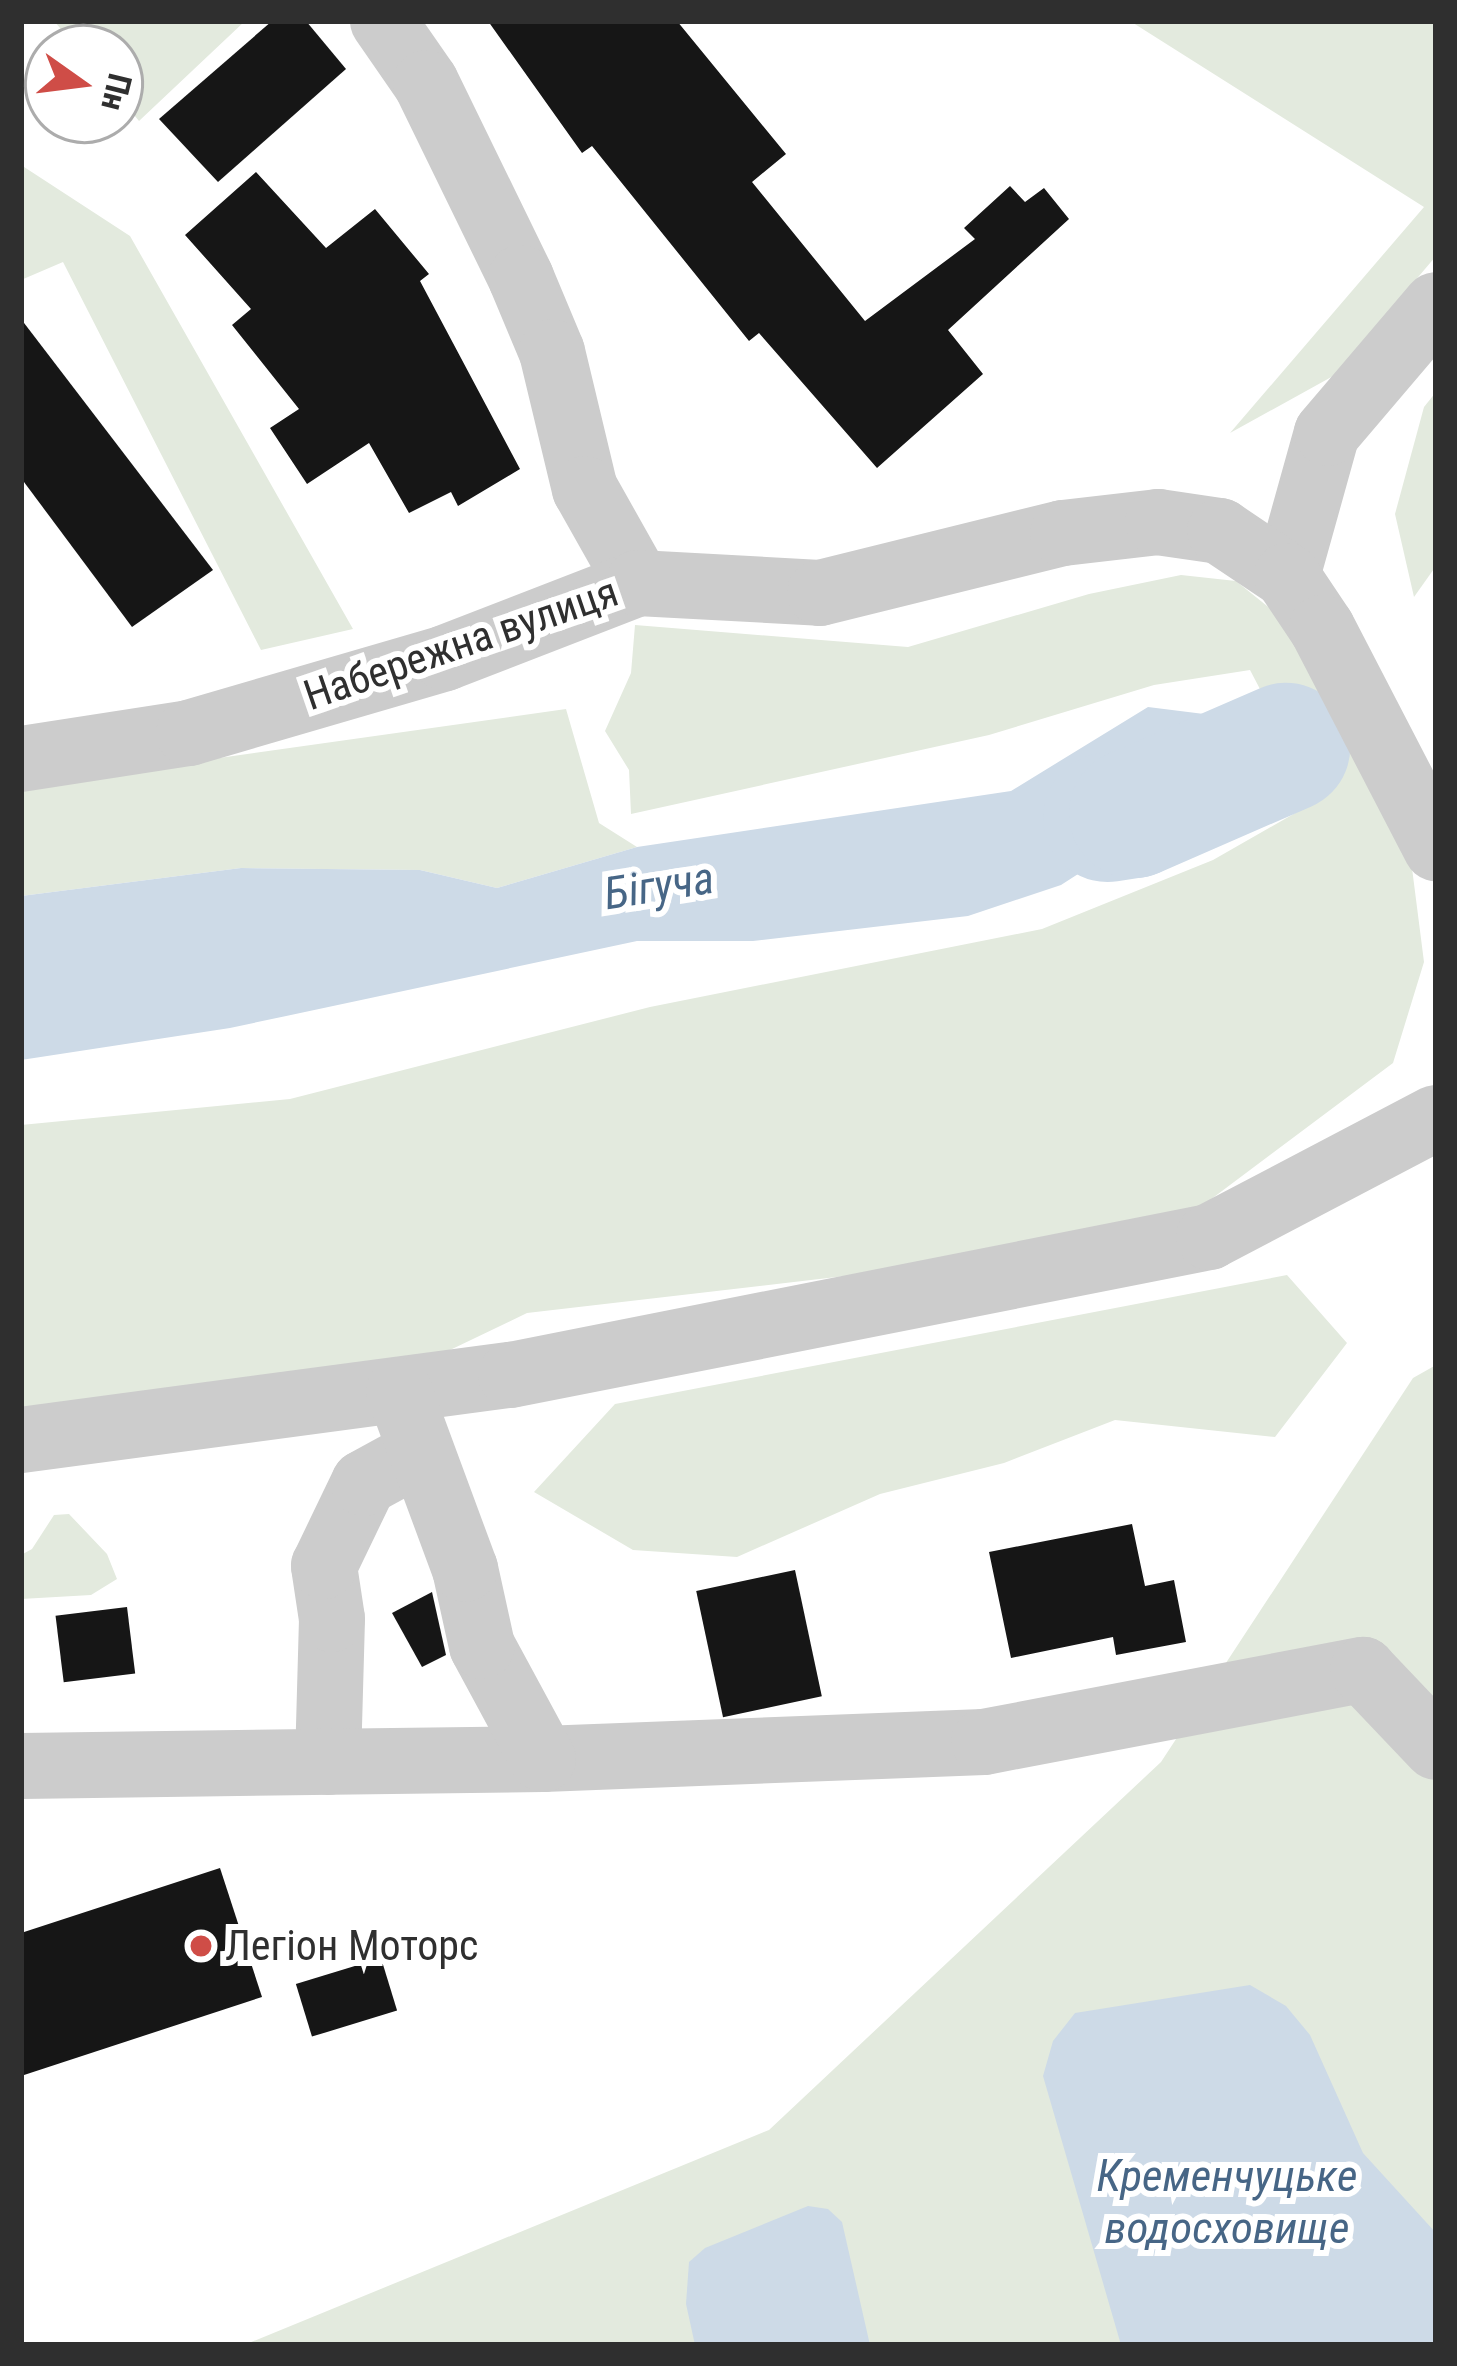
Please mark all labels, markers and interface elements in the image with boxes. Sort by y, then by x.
north arrow [24,24,144,144]
text: Пн [93,70,140,115]
street label: Набережна вулиця [297,567,625,721]
water label: Бігуча [600,851,718,921]
place label: Легіон Моторс [225,1921,478,1971]
marker: Легіон Моторс [188,1933,214,1959]
water label: Кременчуцьке водосховище [1097,2149,1357,2255]

